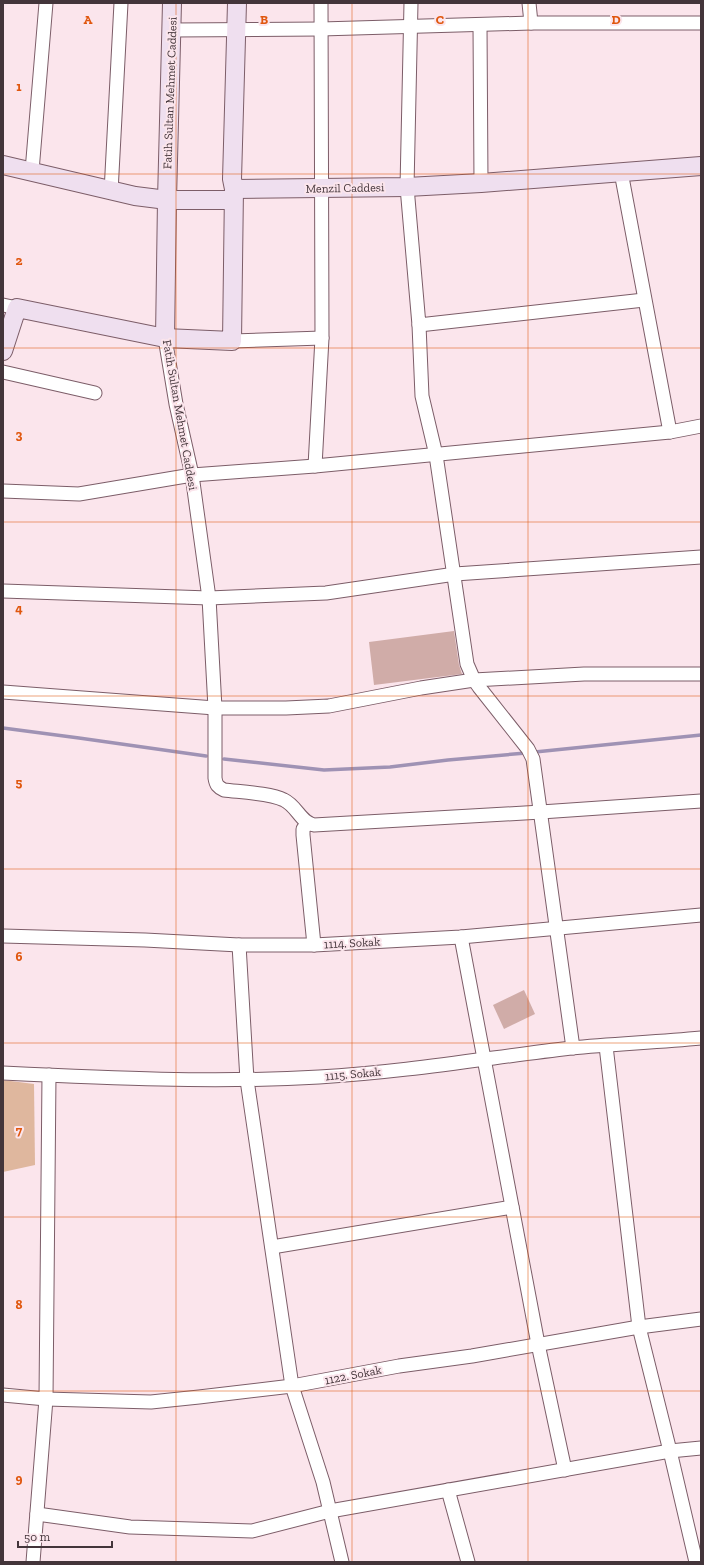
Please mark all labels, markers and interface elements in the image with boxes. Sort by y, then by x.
text: A [84,12,93,27]
text: B [260,12,268,27]
text: C [436,12,444,27]
text: D [611,12,621,27]
street label: Fatih Sultan Mehmet Caddesi [160,16,180,169]
text: 1 [16,79,22,94]
street label: Menzil Caddesi [306,180,385,196]
text: 2 [16,253,23,268]
street label: Fatih Sultan Mehmet Caddesi [160,339,200,492]
text: 3 [16,427,23,442]
text: 4 [15,601,23,616]
text: 5 [16,775,23,790]
street label: 1114. Sokak [323,934,381,951]
text: 6 [16,949,23,964]
street label: 1115. Sokak [324,1065,382,1083]
text: 7 [16,1123,23,1138]
text: 8 [15,1297,23,1312]
street label: 1122. Sokak [323,1362,383,1387]
text: 9 [16,1471,23,1486]
scale bar [18,1523,112,1549]
text: 50 m [24,1530,51,1544]

